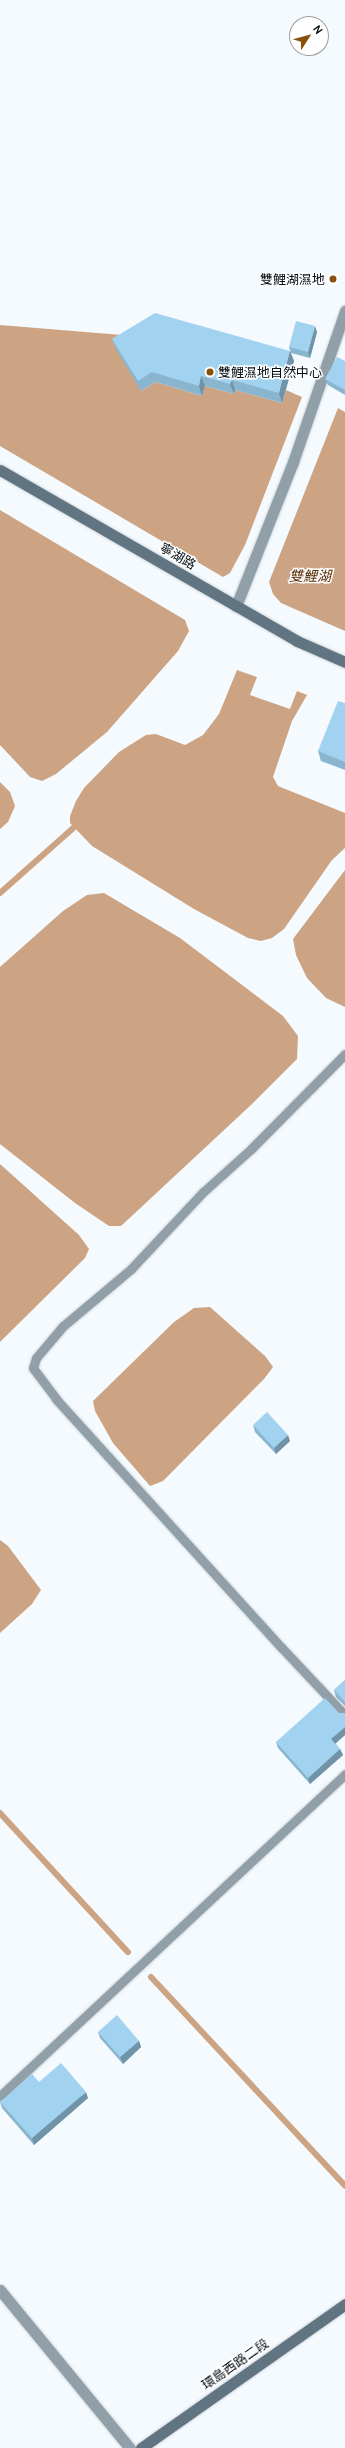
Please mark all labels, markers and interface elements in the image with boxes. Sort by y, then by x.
north arrow [289,16,329,56]
text: N [310,22,326,37]
place label: 雙鯉湖濕地 [260,271,325,287]
marker: 雙鯉湖濕地 [328,274,338,284]
place label: 雙鯉濕地自然中心 [218,364,322,380]
marker: 雙鯉濕地自然中心 [205,367,215,377]
street label: 寧湖路 [157,539,199,573]
water label: 雙鯉湖 [289,568,331,584]
street label: 環島西路二段 [199,2335,271,2393]

